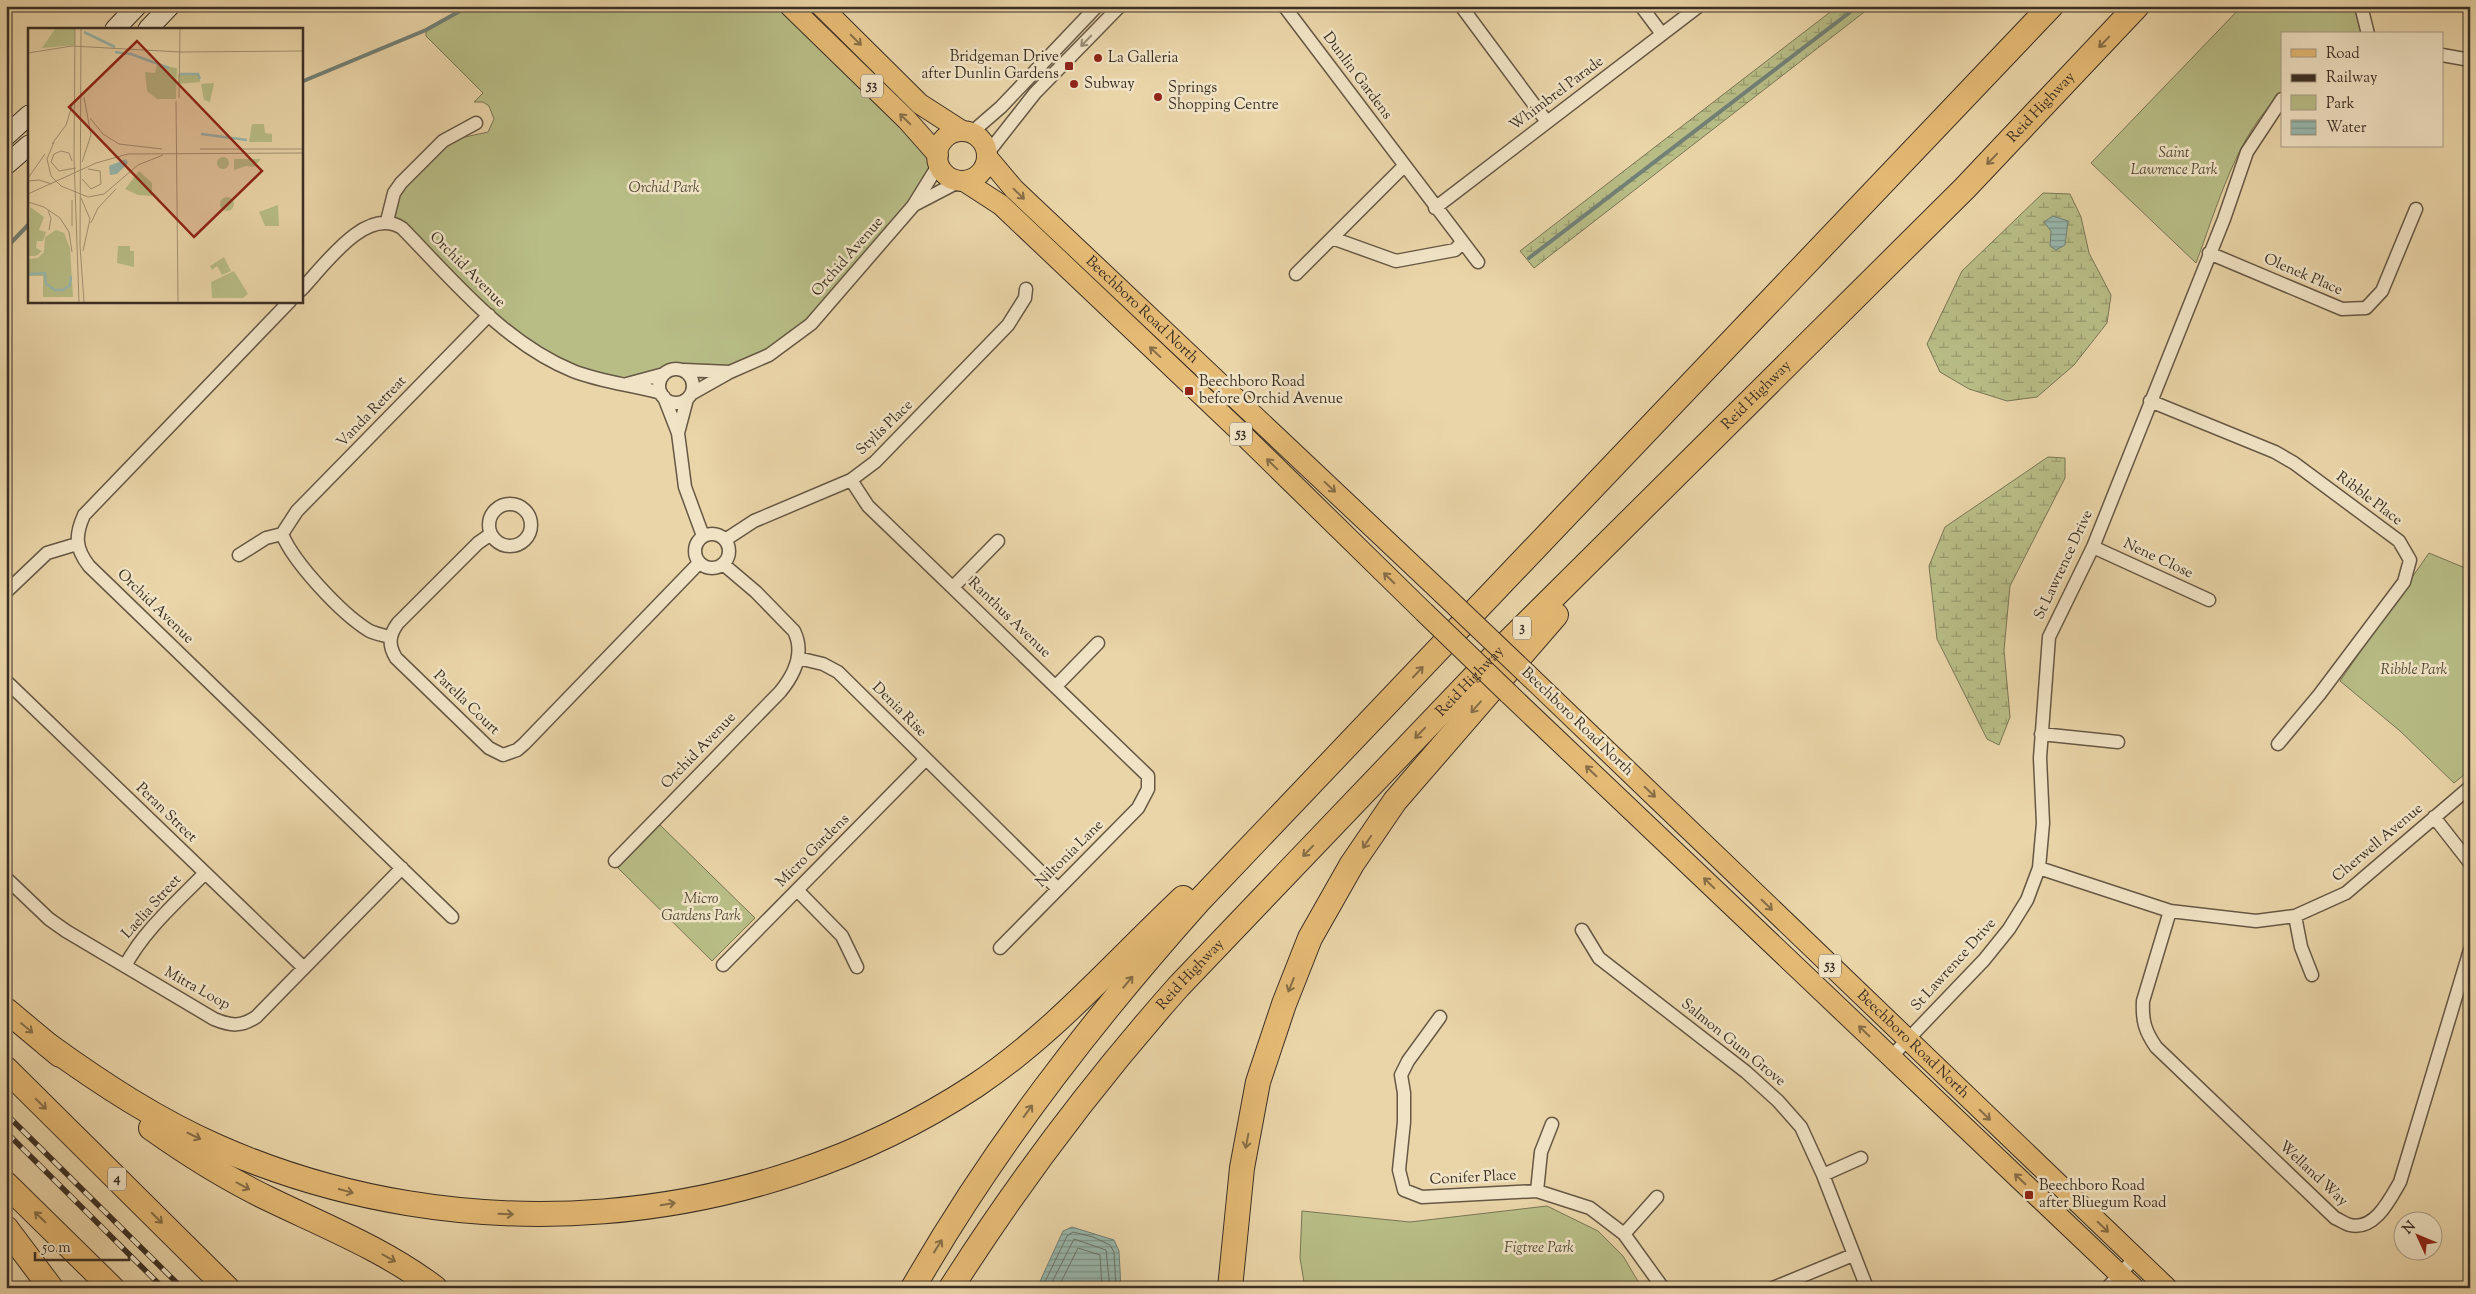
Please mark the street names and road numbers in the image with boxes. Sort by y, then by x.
street label: Dunlin Gardens [1317,28,1397,124]
street label: Whimbrel Parade [1506,52,1608,136]
street label: Reid Highway [2002,67,2080,147]
road number: 53 [861,74,883,98]
street label: Orchid Avenue [807,212,889,302]
street label: Orchid Avenue [424,227,510,313]
street label: Olenek Place [2260,249,2346,301]
street label: Beechboro Road North [1081,251,1204,369]
street label: Reid Highway [1717,355,1796,435]
street label: Vanda Retreat [332,371,412,453]
street label: Stylis Place [852,395,918,461]
road number: 53 [1230,422,1252,446]
street label: Ribble Place [2331,467,2407,531]
street label: St Lawrence Drive [2029,507,2099,623]
street label: Nene Close [2120,534,2196,584]
street label: Orchid Avenue [112,565,198,649]
street label: Ranthus Avenue [963,573,1055,663]
road number: 3 [1513,616,1531,640]
street label: Reid Highway [1431,641,1509,722]
street label: Beechboro Road North [1516,663,1638,781]
street label: Parella Court [428,666,504,740]
street label: Denia Rise [867,678,931,742]
street label: Orchid Avenue [657,708,741,794]
street label: Peran Street [131,778,201,848]
street label: Cherwell Avenue [2328,799,2428,887]
street label: Micro Gardens [771,809,855,893]
street label: Niltonia Lane [1031,815,1109,893]
street label: Laelia Street [117,870,187,944]
street label: St Lawrence Drive [1907,914,2001,1016]
street label: Reid Highway [1152,934,1229,1015]
road number: 53 [1819,954,1841,978]
street label: Mitra Loop [160,962,234,1016]
street label: Beechboro Road North [1852,985,1974,1104]
street label: Salmon Gum Grove [1676,994,1790,1092]
street label: Welland Way [2274,1136,2353,1212]
street label: Conifer Place [1429,1165,1517,1191]
road number: 4 [108,1168,126,1190]

